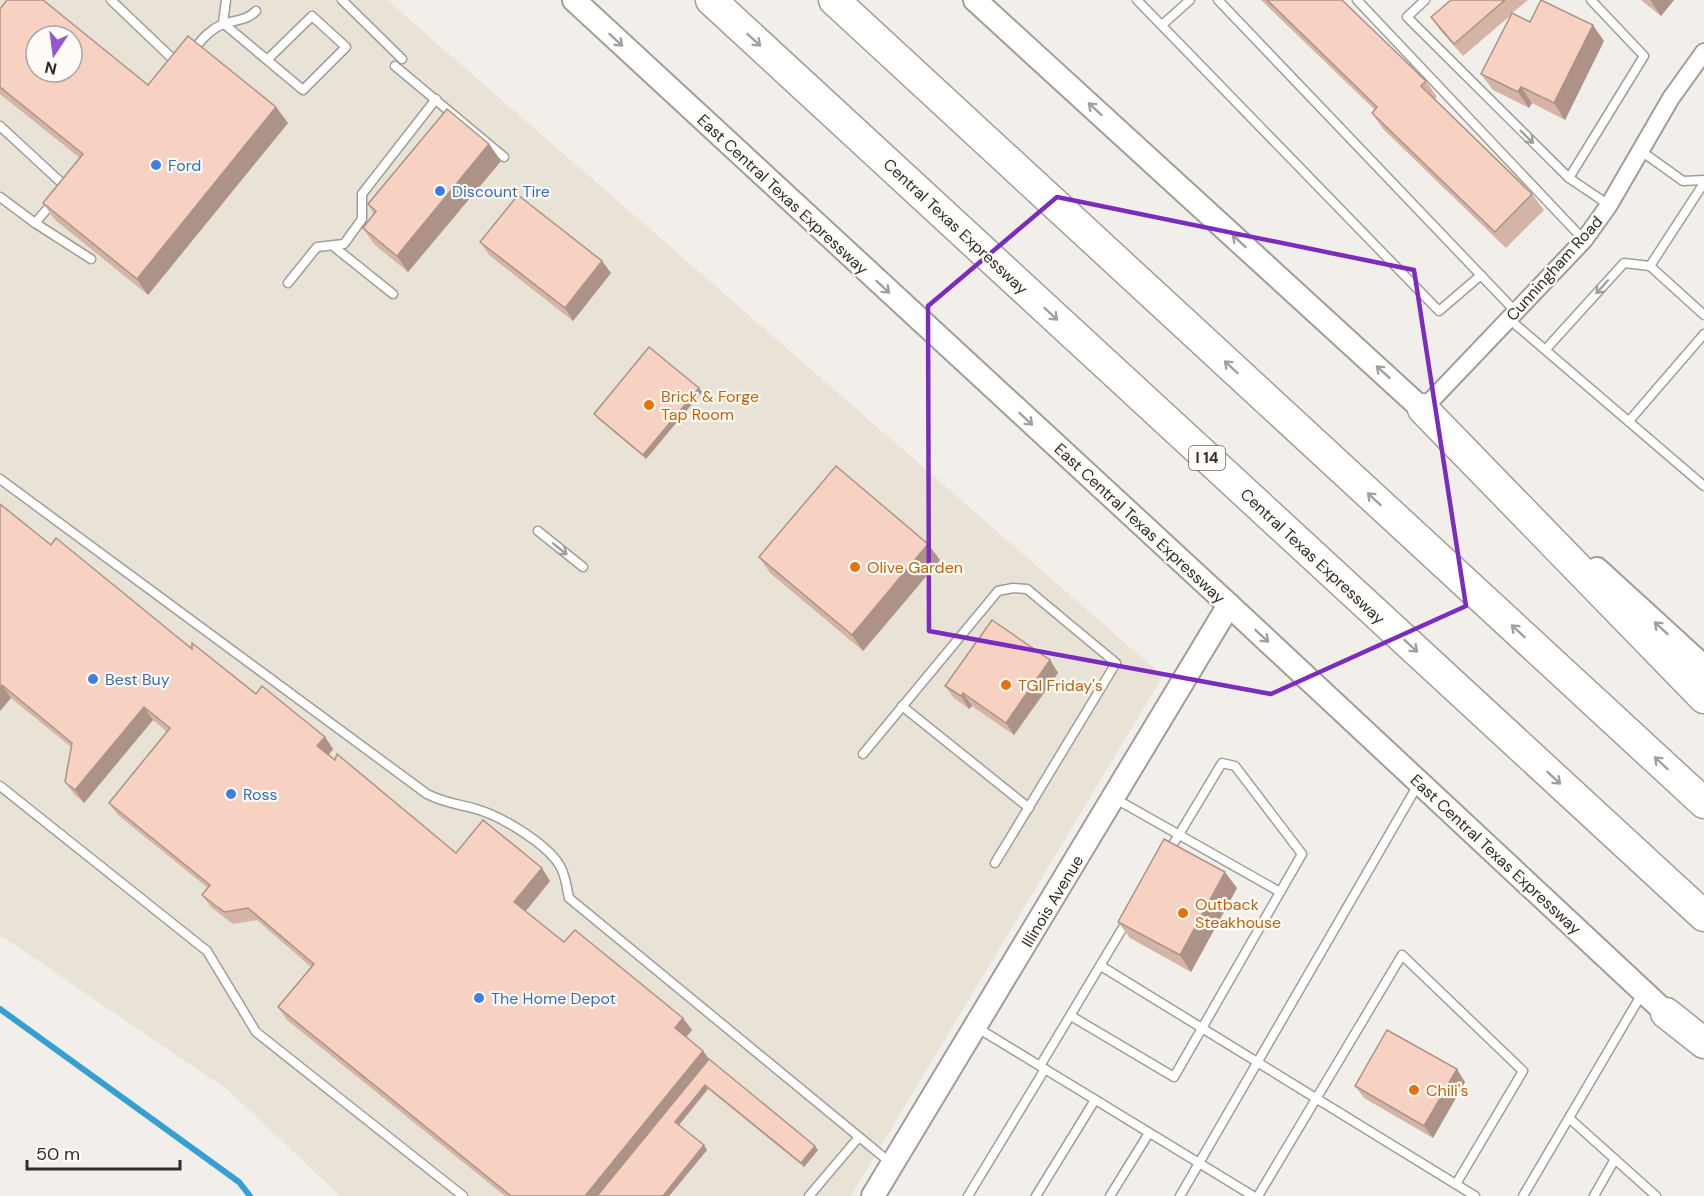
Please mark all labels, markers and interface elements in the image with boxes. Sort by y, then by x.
north arrow [24,24,84,84]
one-way arrow [609,33,624,47]
one-way arrow [746,33,761,47]
text: N [43,57,59,80]
one-way arrow [1088,102,1103,116]
street label: East Central Texas Expressway [693,110,873,279]
one-way arrow [1519,130,1534,145]
street label: Central Texas Expressway [879,154,1032,299]
place label: Ford [168,155,201,176]
marker: Ford [149,158,163,172]
place label: Discount Tire [452,181,550,202]
marker: Discount Tire [433,184,447,198]
street label: Cunningham Road [1502,211,1607,325]
one-way arrow [1232,234,1247,248]
one-way arrow [875,279,890,294]
one-way arrow [1595,279,1609,294]
one-way arrow [1044,307,1059,322]
one-way arrow [1224,360,1239,374]
one-way arrow [1376,365,1391,379]
place label: Brick & Forge Tap Room [661,386,759,425]
marker: Brick & Forge Tap Room [642,398,656,412]
one-way arrow [1018,412,1033,426]
street label: East Central Texas Expressway [1050,439,1230,608]
road number: I 14 [1189,446,1225,470]
street label: Central Texas Expressway [1236,484,1389,629]
one-way arrow [1367,492,1382,506]
one-way arrow [552,543,568,556]
place label: Olive Garden [867,557,963,578]
marker: Olive Garden [848,560,862,574]
one-way arrow [1654,621,1669,635]
one-way arrow [1510,624,1525,638]
one-way arrow [1255,629,1270,643]
one-way arrow [1403,639,1418,653]
place label: Best Buy [105,669,170,690]
marker: Best Buy [86,672,100,686]
place label: TGI Friday's [1018,675,1103,696]
marker: TGI Friday's [999,678,1013,692]
one-way arrow [1654,756,1669,770]
street label: East Central Texas Expressway [1406,770,1586,939]
one-way arrow [1546,771,1561,785]
place label: Ross [243,784,278,805]
marker: Ross [224,787,238,801]
street label: Illinois Avenue [1017,851,1088,951]
place label: Outback Steakhouse [1195,894,1281,933]
marker: Outback Steakhouse [1176,906,1190,920]
place label: The Home Depot [491,988,616,1009]
marker: The Home Depot [472,991,486,1005]
place label: Chili's [1426,1080,1469,1101]
marker: Chili's [1407,1083,1421,1097]
scale bar [27,1133,180,1171]
text: 50 m [36,1142,80,1166]

